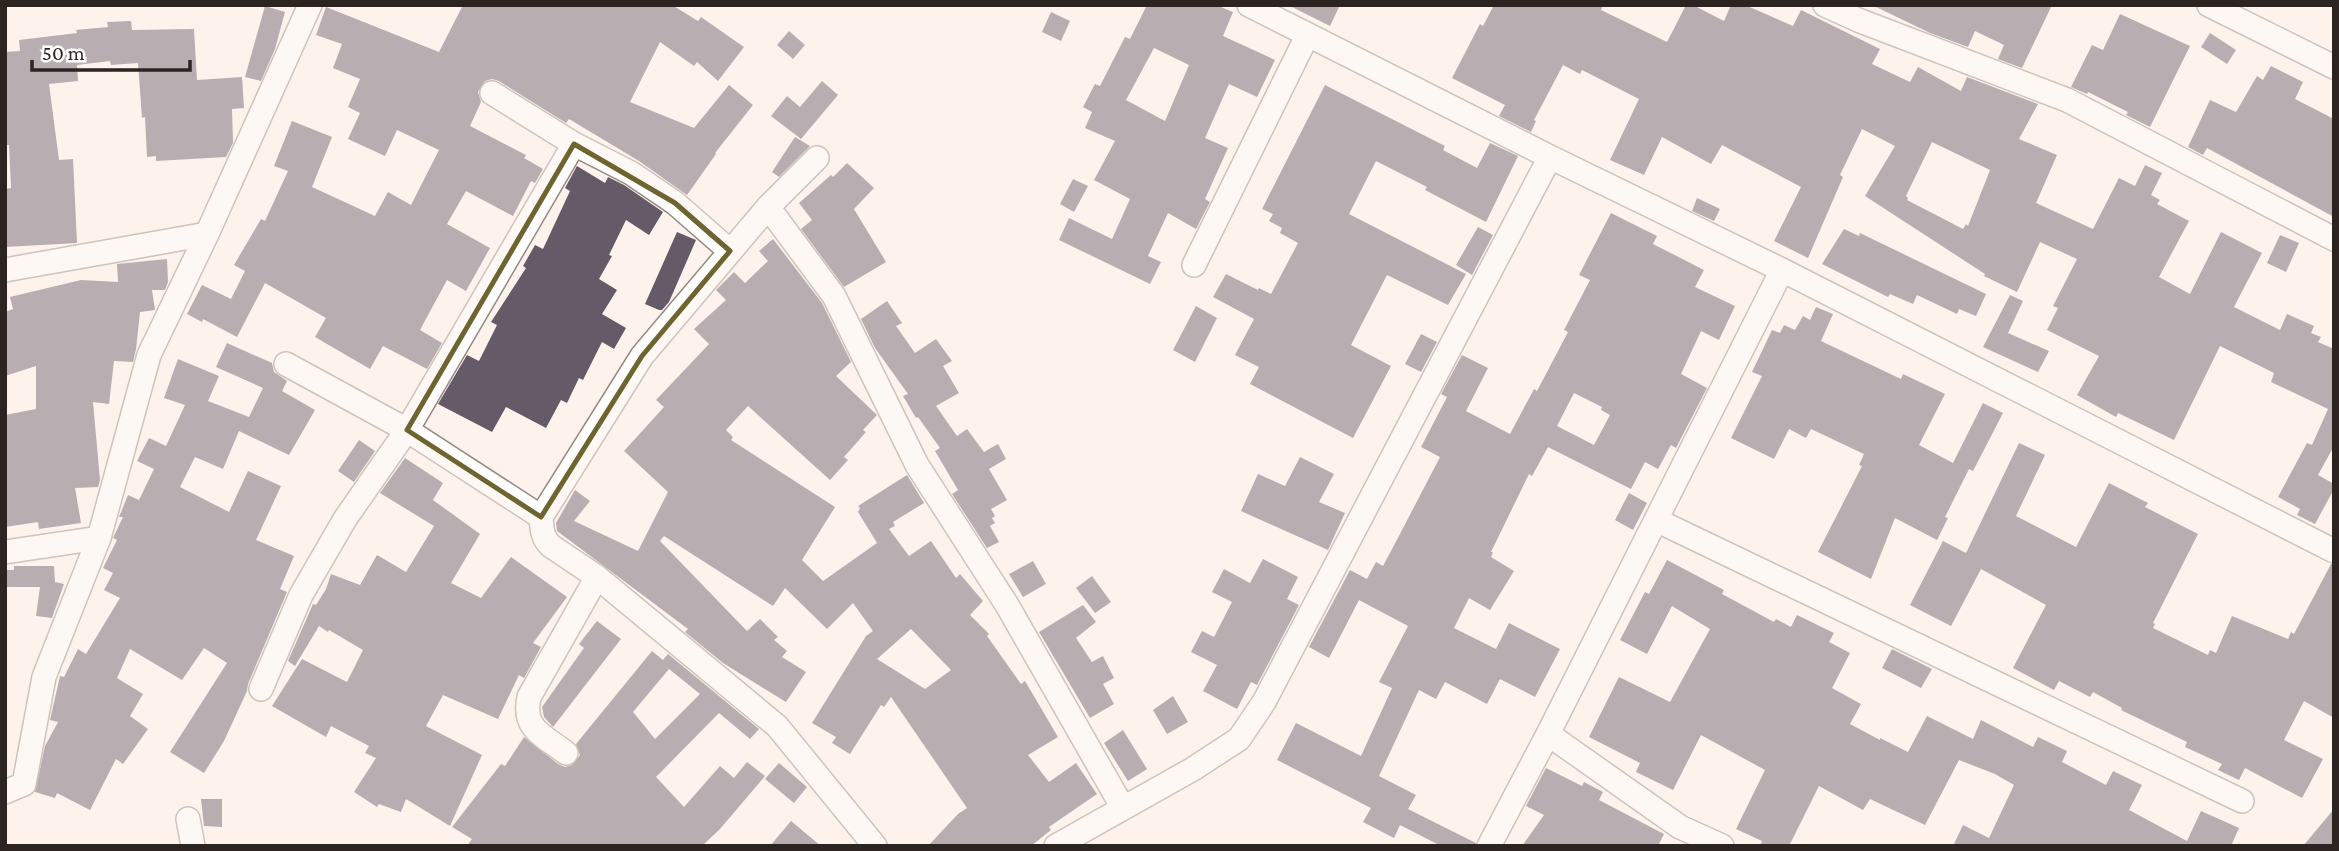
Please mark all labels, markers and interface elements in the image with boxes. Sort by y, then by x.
scale bar [32,28,189,72]
text: 50 m [42,41,85,65]

